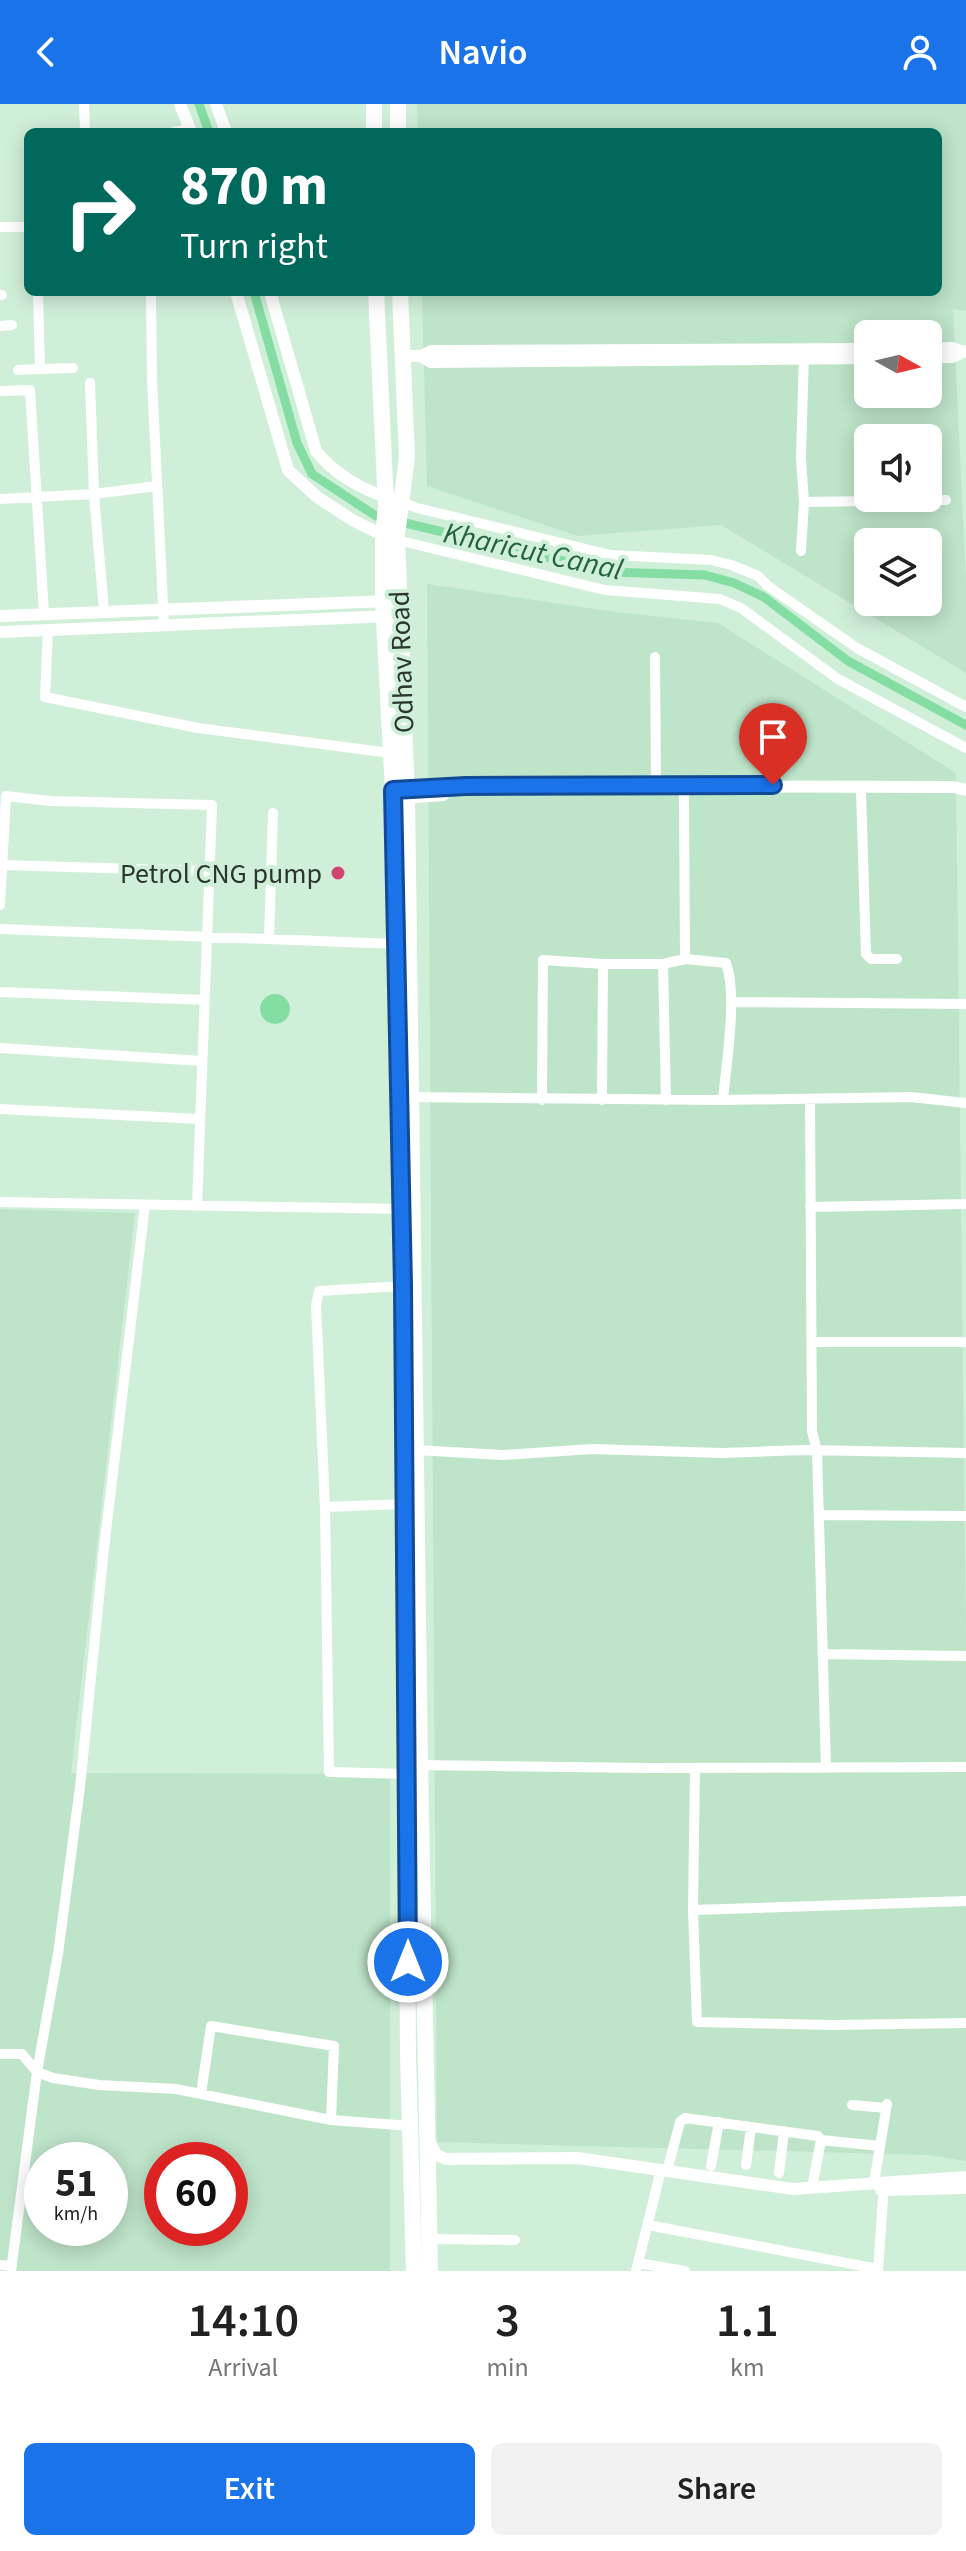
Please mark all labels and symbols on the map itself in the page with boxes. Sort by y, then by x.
north arrow [854,320,942,408]
water label: Kharicut Canal [439,512,627,592]
street label: Odhav Road [380,590,424,734]
pin [739,703,807,785]
place label: Petrol CNG pump [120,854,322,894]
marker: Petrol CNG pump [329,864,347,882]
position arrow [366,1920,450,2004]
speed limit sign: 60 [144,2142,248,2246]

